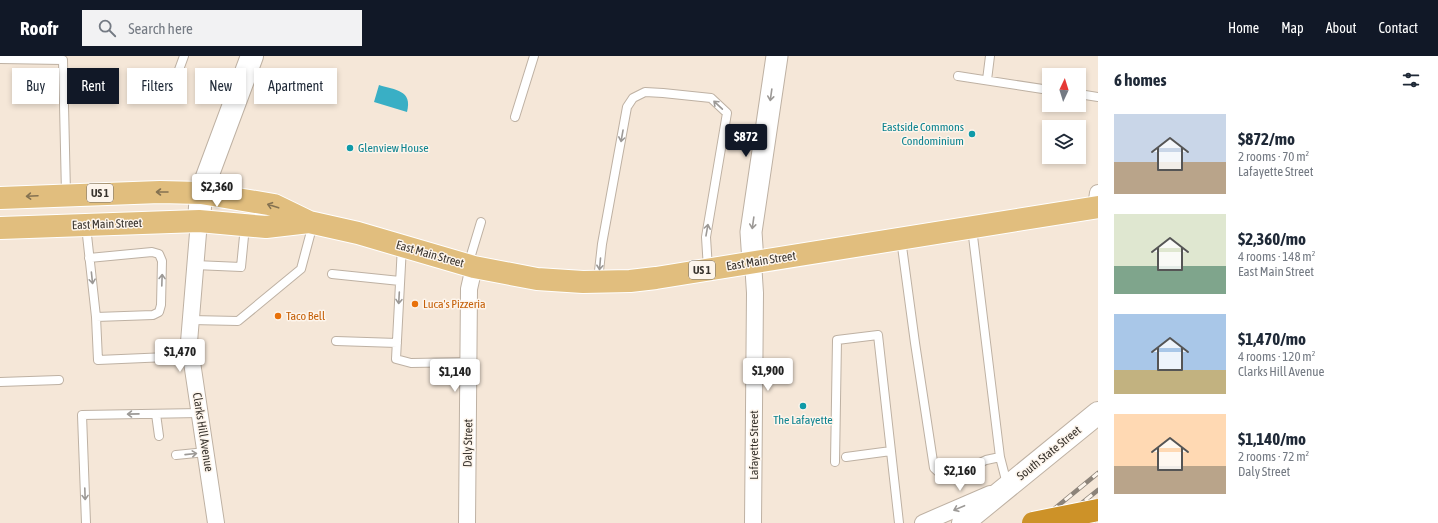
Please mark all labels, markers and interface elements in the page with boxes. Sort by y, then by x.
search box [82,10,362,46]
text: Roofr [20,17,58,39]
icon: search [96,17,118,39]
text: Search here [128,20,193,37]
text: Home [1228,20,1259,36]
text: Map [1281,20,1304,36]
text: About [1326,20,1357,36]
text: Contact [1379,20,1418,36]
chip: Buy [12,68,59,104]
chip: Rent [67,68,119,104]
chip: Filters [127,68,187,104]
chip: New [195,68,246,104]
chip: Apartment [254,68,337,104]
north arrow [1042,68,1086,112]
map controls [1042,68,1086,164]
icon: filters [1400,69,1422,91]
text: 6 homes [1114,70,1167,90]
one-way arrow [767,88,775,101]
one-way arrow [714,101,724,110]
place label: Eastside Commons Condominium [882,120,964,148]
button: layers [1042,120,1086,164]
pin: $872 [722,124,770,158]
one-way arrow [618,129,626,142]
text: $872 [734,129,758,144]
marker: Eastside Commons Condominium [967,129,977,139]
text: $872/mo [1238,129,1295,149]
icon: home [1146,130,1194,178]
place label: Glenview House [358,141,429,155]
marker: Glenview House [345,143,355,153]
text: 2 rooms · 70 m² [1238,149,1309,164]
text: Lafayette Street [1238,164,1313,179]
pin: $2,360 [184,174,250,208]
text: $2,360 [201,179,233,194]
road number: US 1 [87,184,113,202]
one-way arrow [156,188,169,196]
one-way arrow [26,193,39,200]
one-way arrow [267,202,280,209]
street label: East Main Street [72,216,143,232]
one-way arrow [749,216,757,229]
one-way arrow [704,224,712,237]
text: $2,360/mo [1238,229,1306,249]
icon: home [1146,230,1194,278]
street label: East Main Street [394,238,466,271]
street label: East Main Street [725,249,797,273]
text: 4 rooms · 148 m² [1238,249,1315,264]
one-way arrow [596,257,604,270]
road number: US 1 [689,261,715,279]
text: East Main Street [1238,264,1314,279]
one-way arrow [88,271,95,284]
one-way arrow [158,274,165,287]
one-way arrow [396,292,403,305]
place label: Luca's Pizzeria [423,297,486,311]
marker: Luca's Pizzeria [410,299,420,309]
place label: Taco Bell [286,309,326,323]
marker: Taco Bell [273,311,283,321]
text: $1,470/mo [1238,329,1306,349]
icon: home [1146,330,1194,378]
pin: $1,470 [147,339,213,373]
text: $1,470 [164,344,196,359]
text: 4 rooms · 120 m² [1238,349,1315,364]
pin: $1,900 [735,358,801,392]
pin: $1,140 [422,359,488,393]
text: $1,900 [752,363,784,378]
text: $1,140 [439,364,471,379]
text: Clarks Hill Avenue [1238,364,1324,379]
street label: Clarks Hill Avenue [190,391,216,473]
marker: The Lafayette [798,401,808,411]
one-way arrow [127,410,140,418]
street label: Lafayette Street [747,410,761,480]
place label: The Lafayette [773,413,833,427]
street label: Daly Street [461,418,475,467]
street label: South State Street [1014,423,1084,483]
text: $1,140/mo [1238,429,1306,449]
icon: home [1146,430,1194,478]
text: 2 rooms · 72 m² [1238,449,1309,464]
one-way arrow [184,450,197,457]
pin: $2,160 [927,458,993,492]
text: $2,160 [944,463,976,478]
text: Daly Street [1238,464,1290,479]
one-way arrow [81,487,88,500]
one-way arrow [953,504,965,512]

